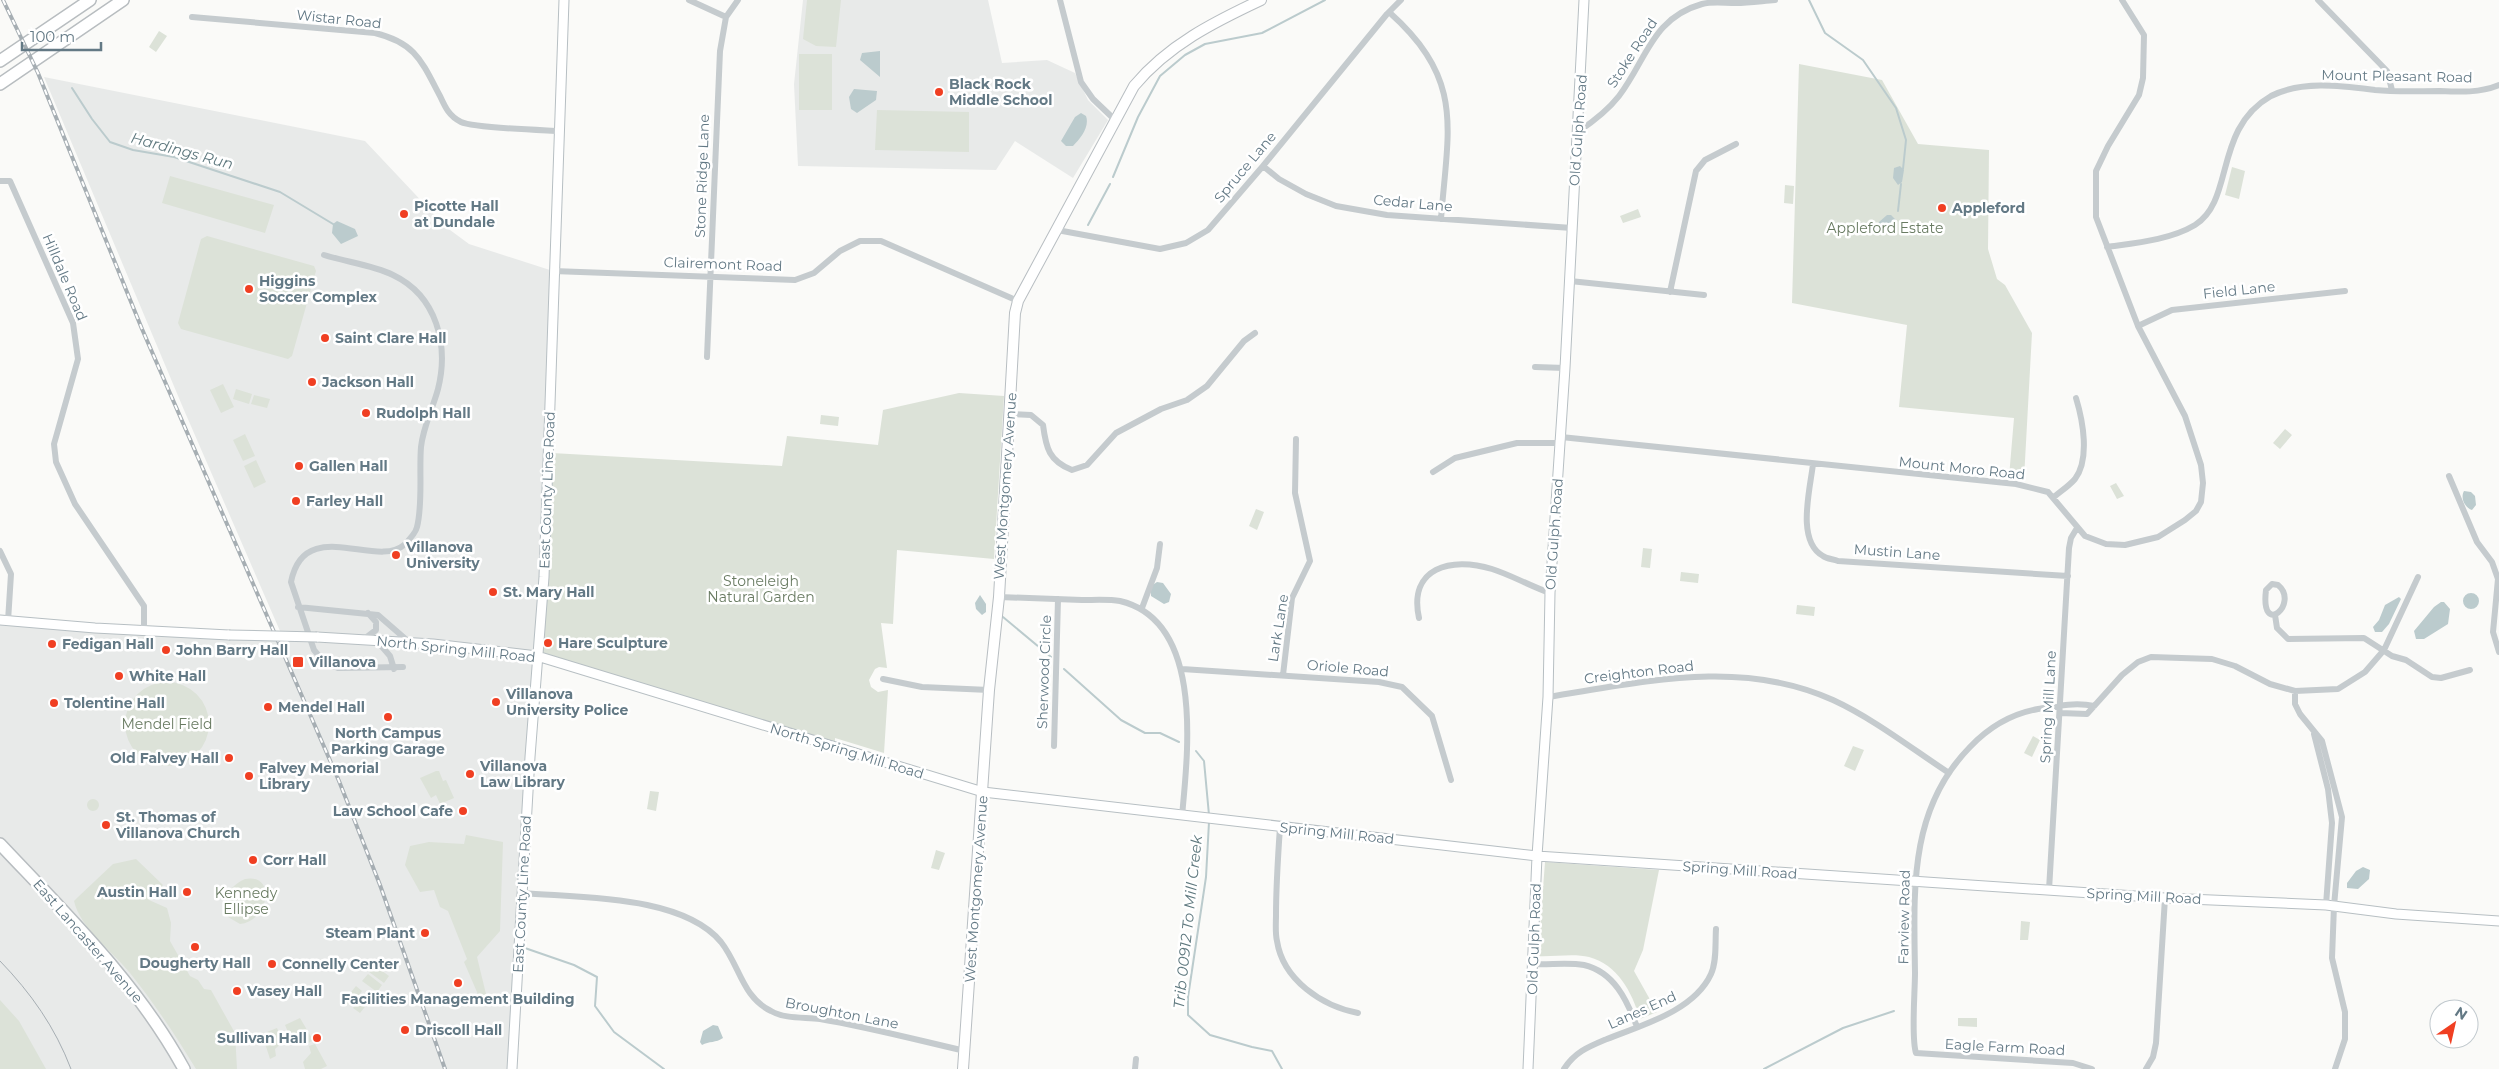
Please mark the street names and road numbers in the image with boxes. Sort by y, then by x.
street label: Wistar Road [296,6,382,32]
street label: Stoke Road [1603,15,1661,91]
street label: Mount Pleasant Road [2321,66,2473,86]
street label: Old Gulph Road [1565,74,1591,186]
street label: Stone Ridge Lane [691,114,713,238]
street label: Spruce Lane [1210,128,1280,206]
street label: Cedar Lane [1373,191,1453,215]
street label: Hilldale Road [39,231,91,323]
street label: Clairemont Road [663,253,783,275]
street label: Field Lane [2202,277,2276,303]
street label: West Montgomery Avenue [989,392,1021,580]
street label: East County Line Road [535,411,559,569]
street label: Mount Moro Road [1898,452,2026,484]
street label: Old Gulph Road [1541,478,1567,590]
street label: Mustin Lane [1853,540,1941,564]
street label: Lark Lane [1264,593,1292,663]
street label: Sherwood Circle [1033,615,1055,729]
street label: North Spring Mill Road [376,632,536,666]
street label: Spring Mill Lane [2036,650,2060,764]
street label: Oriole Road [1306,655,1390,681]
street label: Creighton Road [1583,656,1695,688]
street label: North Spring Mill Road [768,719,926,783]
street label: West Montgomery Avenue [960,795,992,983]
street label: East County Line Road [509,815,535,973]
street label: Spring Mill Road [1279,818,1395,848]
street label: Spring Mill Road [1682,857,1798,883]
street label: Farview Road [1894,869,1914,965]
street label: East Lancaster Avenue [29,875,147,1007]
street label: Old Gulph Road [1523,883,1545,995]
street label: Spring Mill Road [2086,884,2202,908]
street label: Lanes End [1605,987,1679,1033]
street label: Broughton Lane [784,993,900,1033]
street label: Eagle Farm Road [1944,1035,2066,1059]

